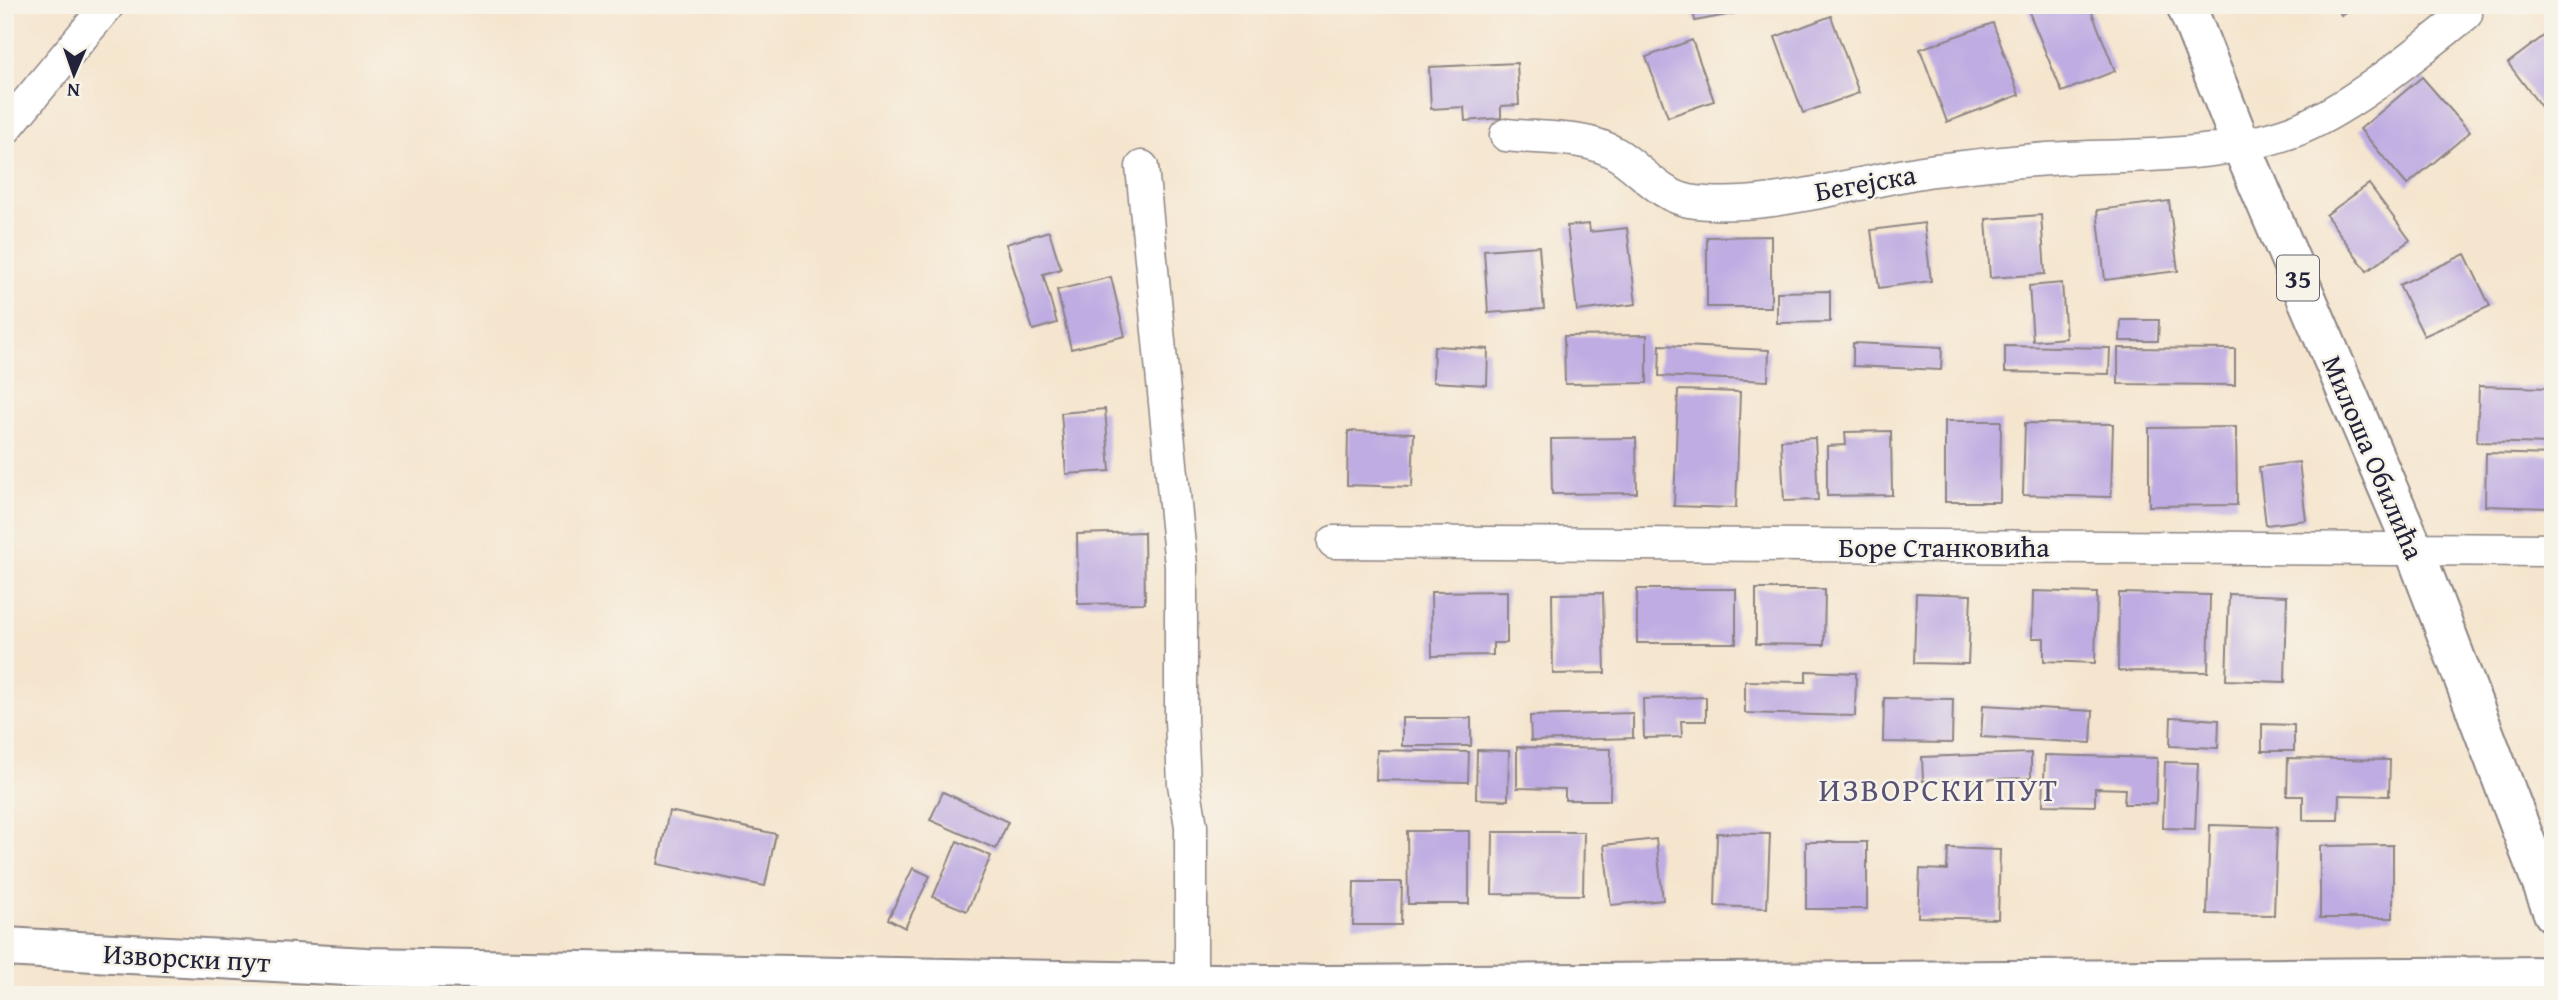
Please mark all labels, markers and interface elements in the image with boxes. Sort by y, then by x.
north arrow [38,38,108,108]
text: N [66,77,80,105]
street label: Бегејска [1811,153,1919,211]
road number: 35 [2277,256,2319,300]
street label: Милоша Обилића [2313,349,2436,566]
street label: Боре Станковића [1838,526,2050,567]
district label: ИЗВОРСКИ ПУТ [1819,766,2059,813]
street label: Изворски пут [102,932,272,982]

